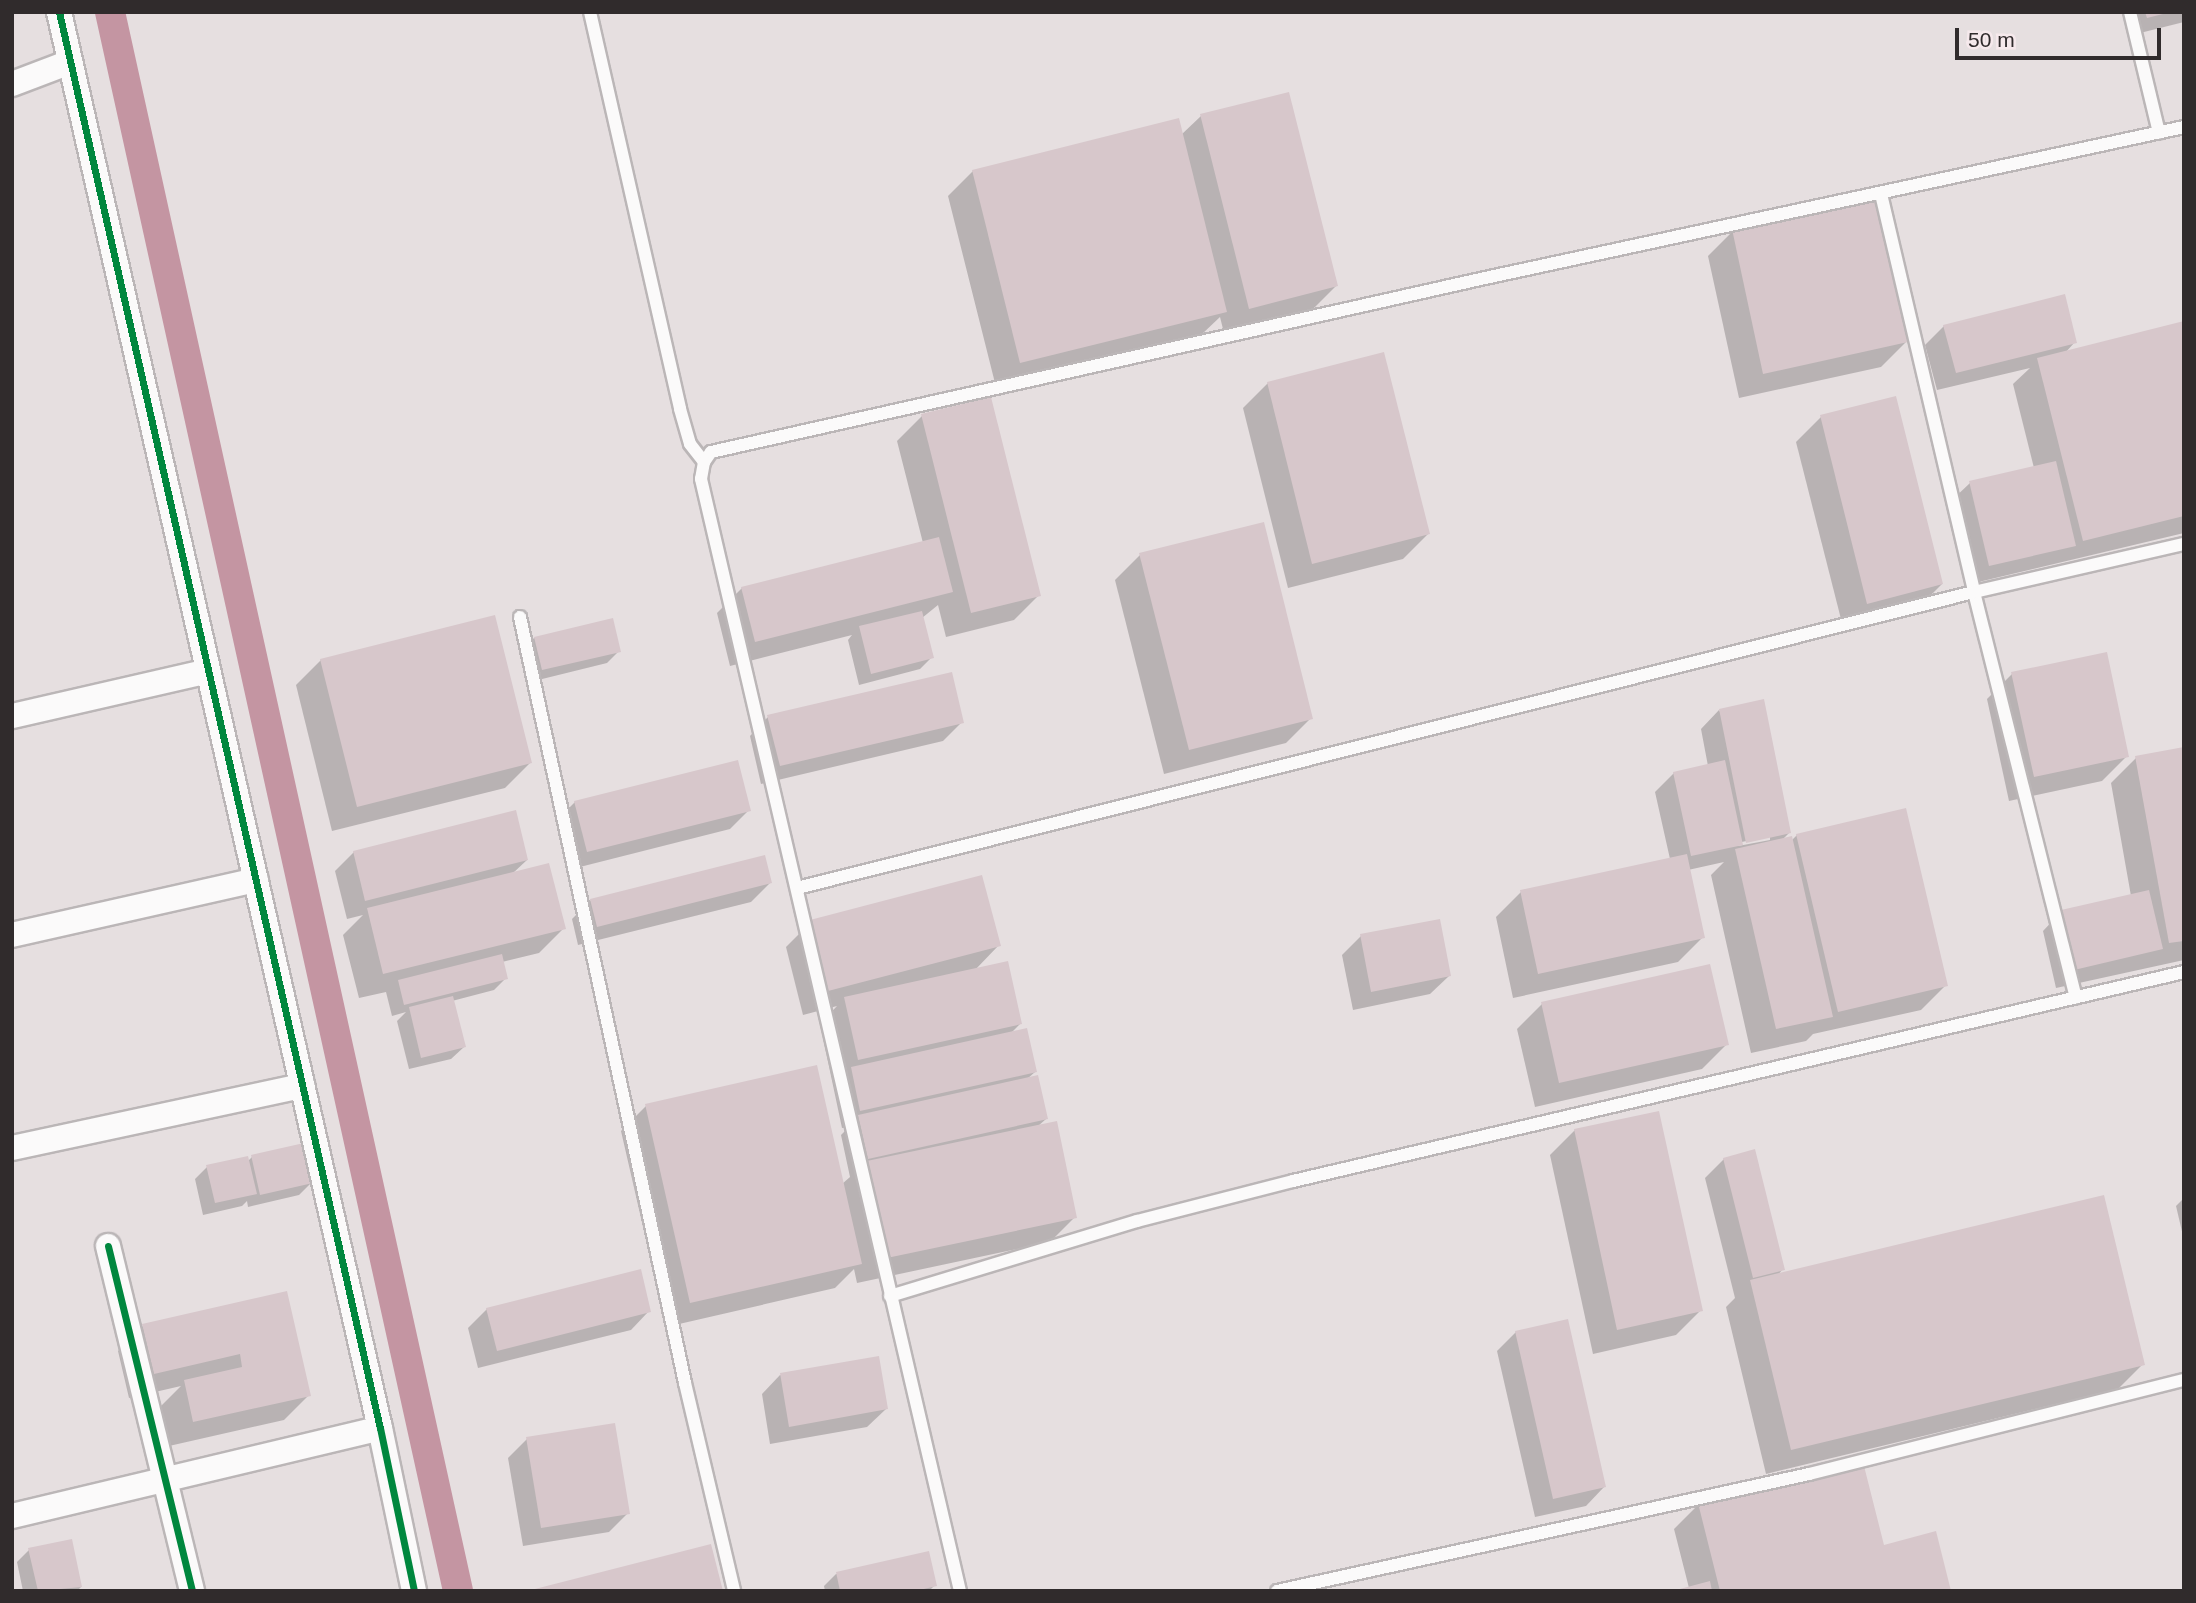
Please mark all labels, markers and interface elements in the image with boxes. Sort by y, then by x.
scale bar [1958,14,2164,58]
text: 50 m [1968,28,2015,51]

